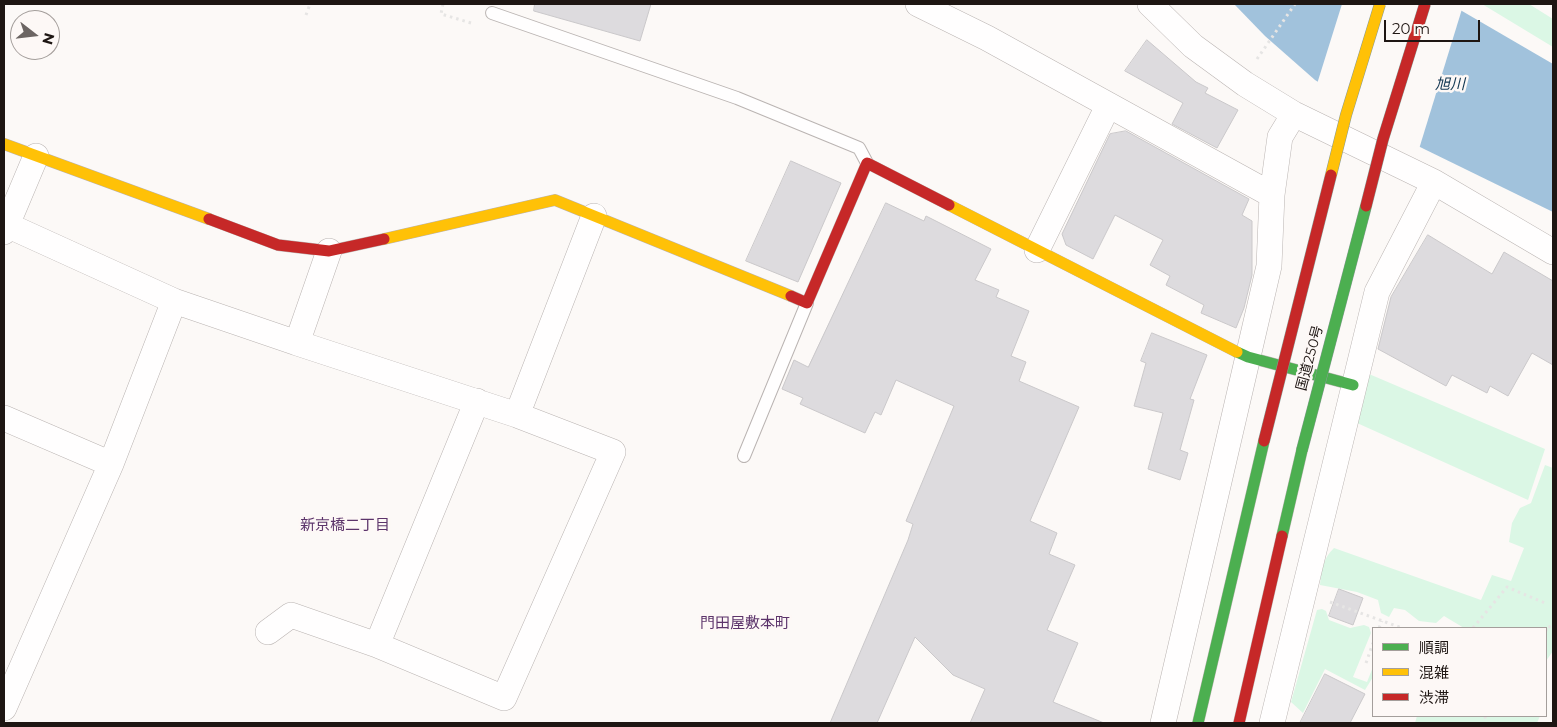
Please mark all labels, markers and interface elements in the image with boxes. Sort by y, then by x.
north arrow [10,10,60,60]
scale bar [1387,10,1483,42]
text: 20 m [1392,19,1430,38]
text: N [38,31,59,47]
water label: 旭川 [1435,76,1465,94]
street label: 国道250号 [1293,323,1327,393]
district label: 新京橋二丁目 [300,517,390,535]
district label: 門田屋敷本町 [700,615,790,633]
legend [1372,627,1547,717]
text: 順調 [1419,638,1449,657]
text: 混雑 [1419,663,1449,682]
text: 渋滞 [1419,688,1449,707]

